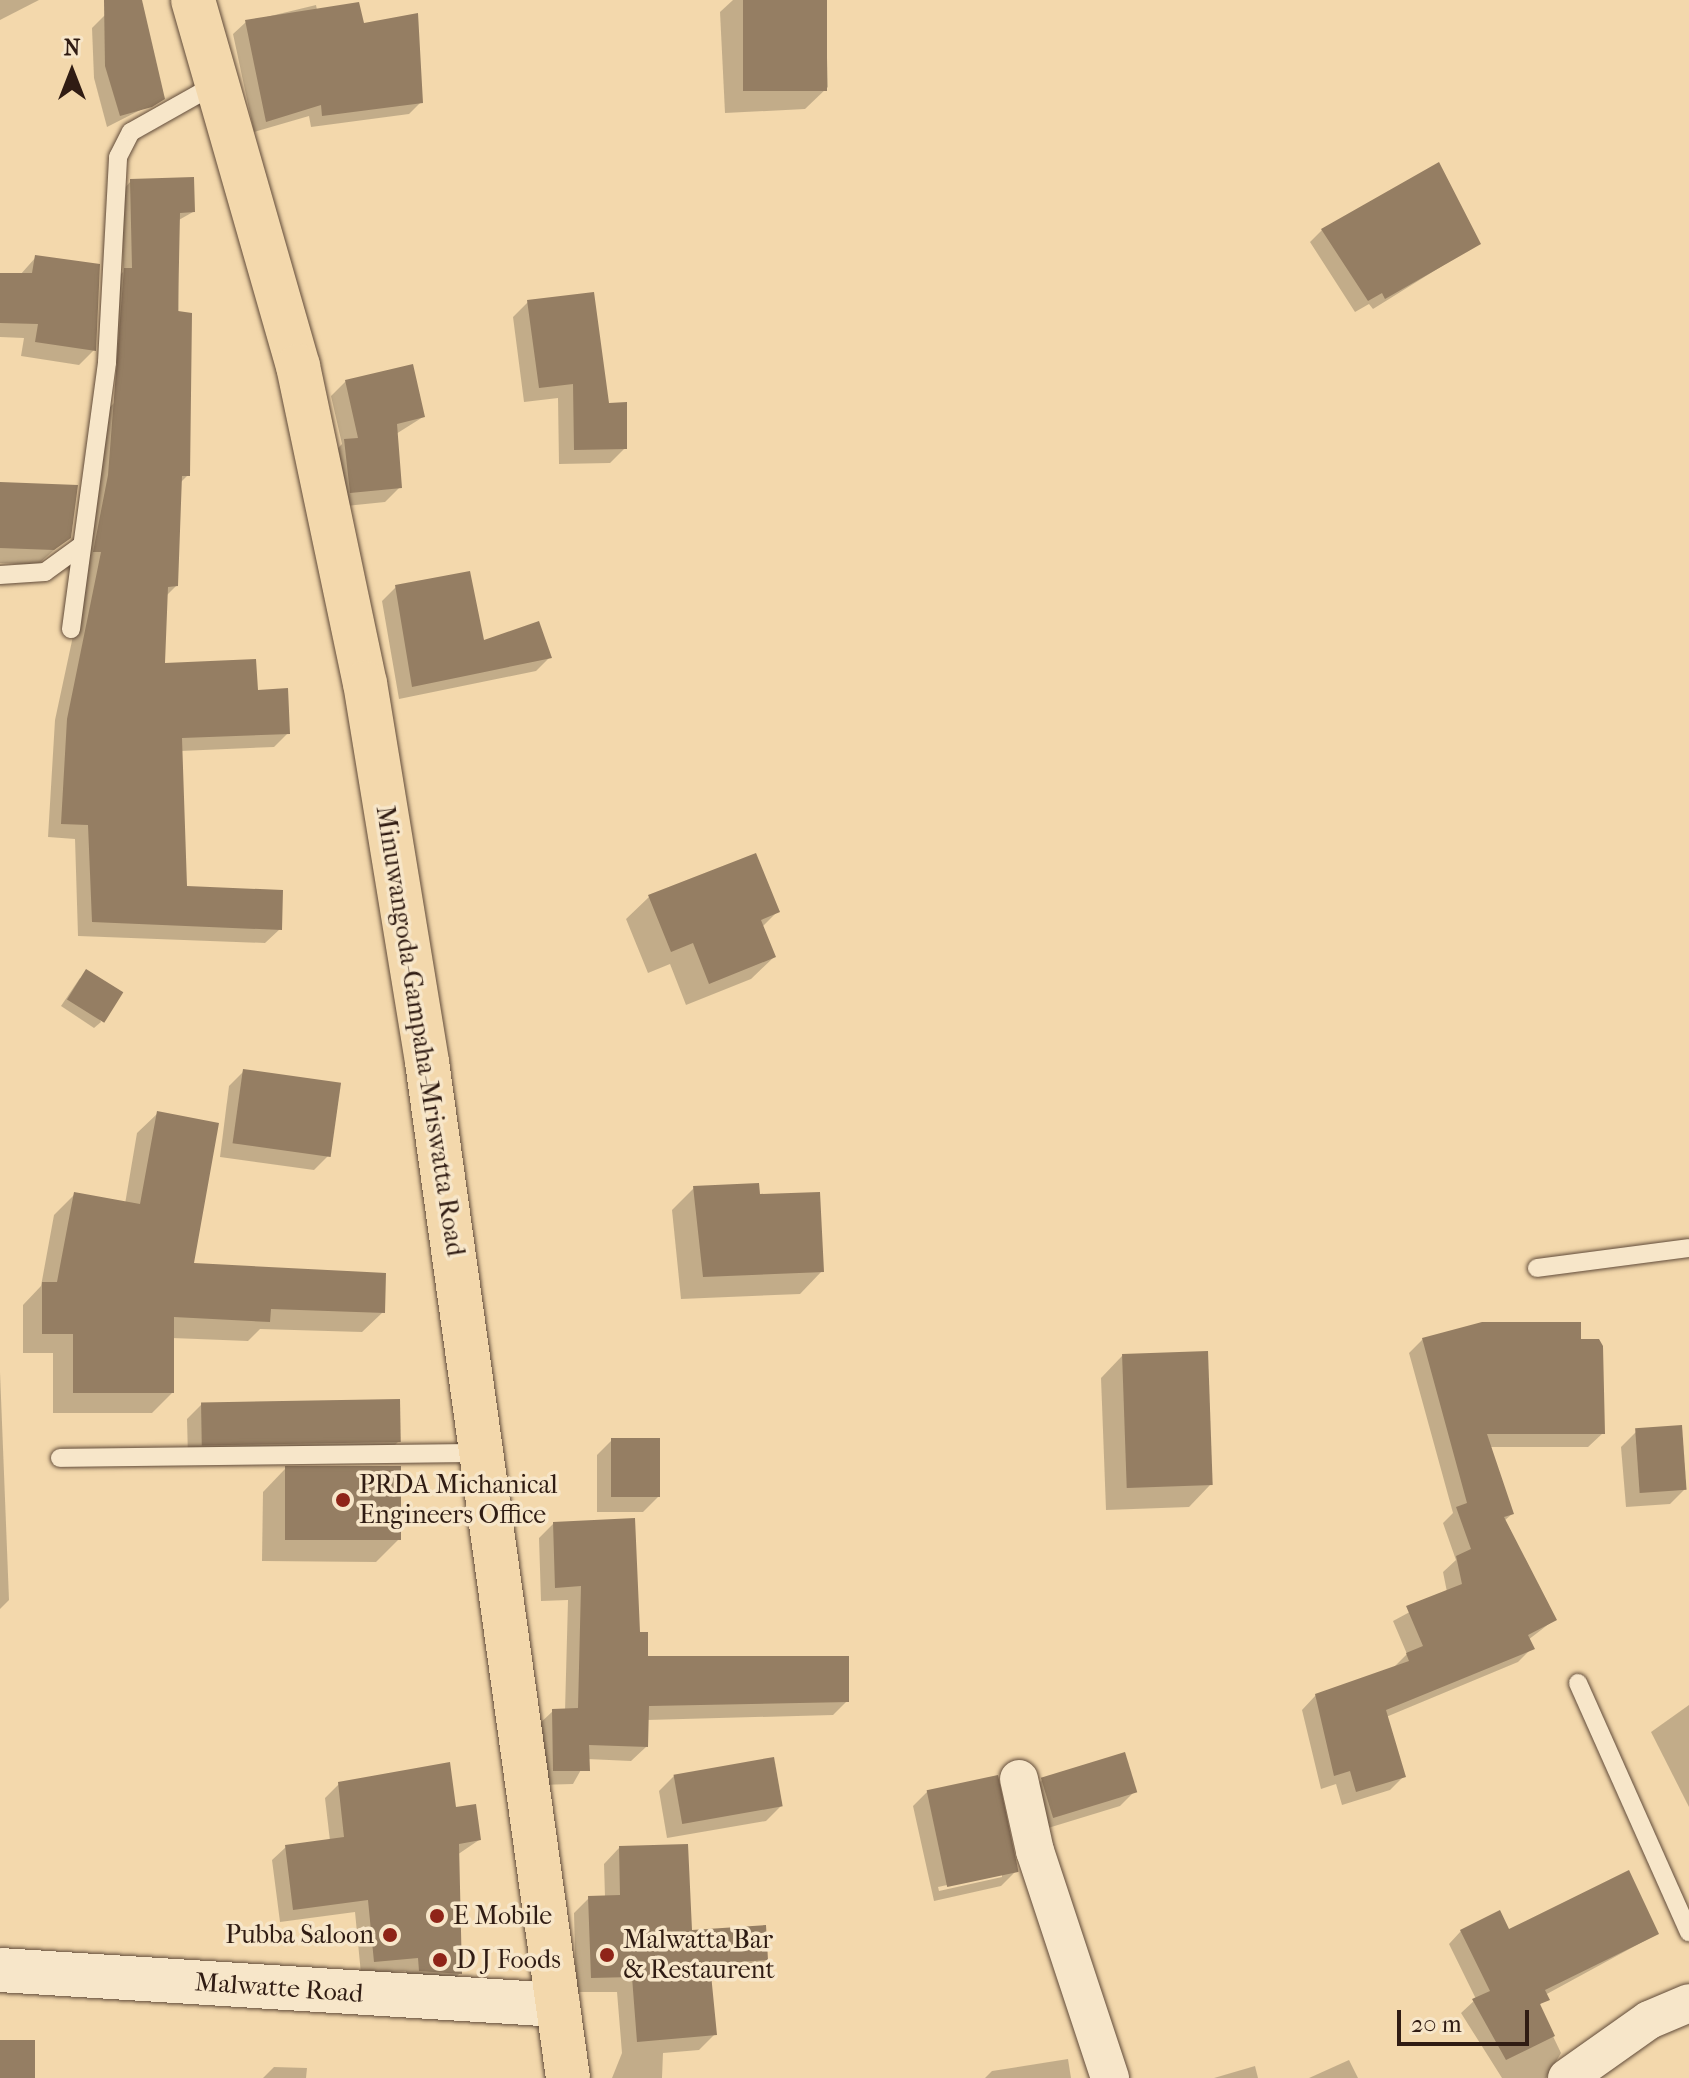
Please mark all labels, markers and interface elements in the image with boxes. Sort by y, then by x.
north arrow [32,32,112,112]
text: N [64,35,80,61]
street label: Minuwangoda-Gampaha-Mriswatta Road [369,804,471,1258]
place label: PRDA Michanical Engineers Office [359,1469,558,1530]
marker: PRDA Michanical Engineers Office [334,1491,352,1509]
place label: E Mobile [453,1900,552,1932]
marker: E Mobile [428,1907,446,1925]
place label: Pubba Saloon [225,1919,374,1951]
place label: Malwatta Bar & Restaurent [623,1924,775,1986]
marker: Pubba Saloon [381,1926,399,1944]
place label: D J Foods [456,1944,561,1976]
marker: Malwatta Bar & Restaurent [598,1946,616,1964]
marker: D J Foods [431,1951,449,1969]
street label: Malwatte Road [194,1967,364,2009]
scale bar [1401,1994,1533,2044]
text: 20 m [1411,2010,1462,2038]

